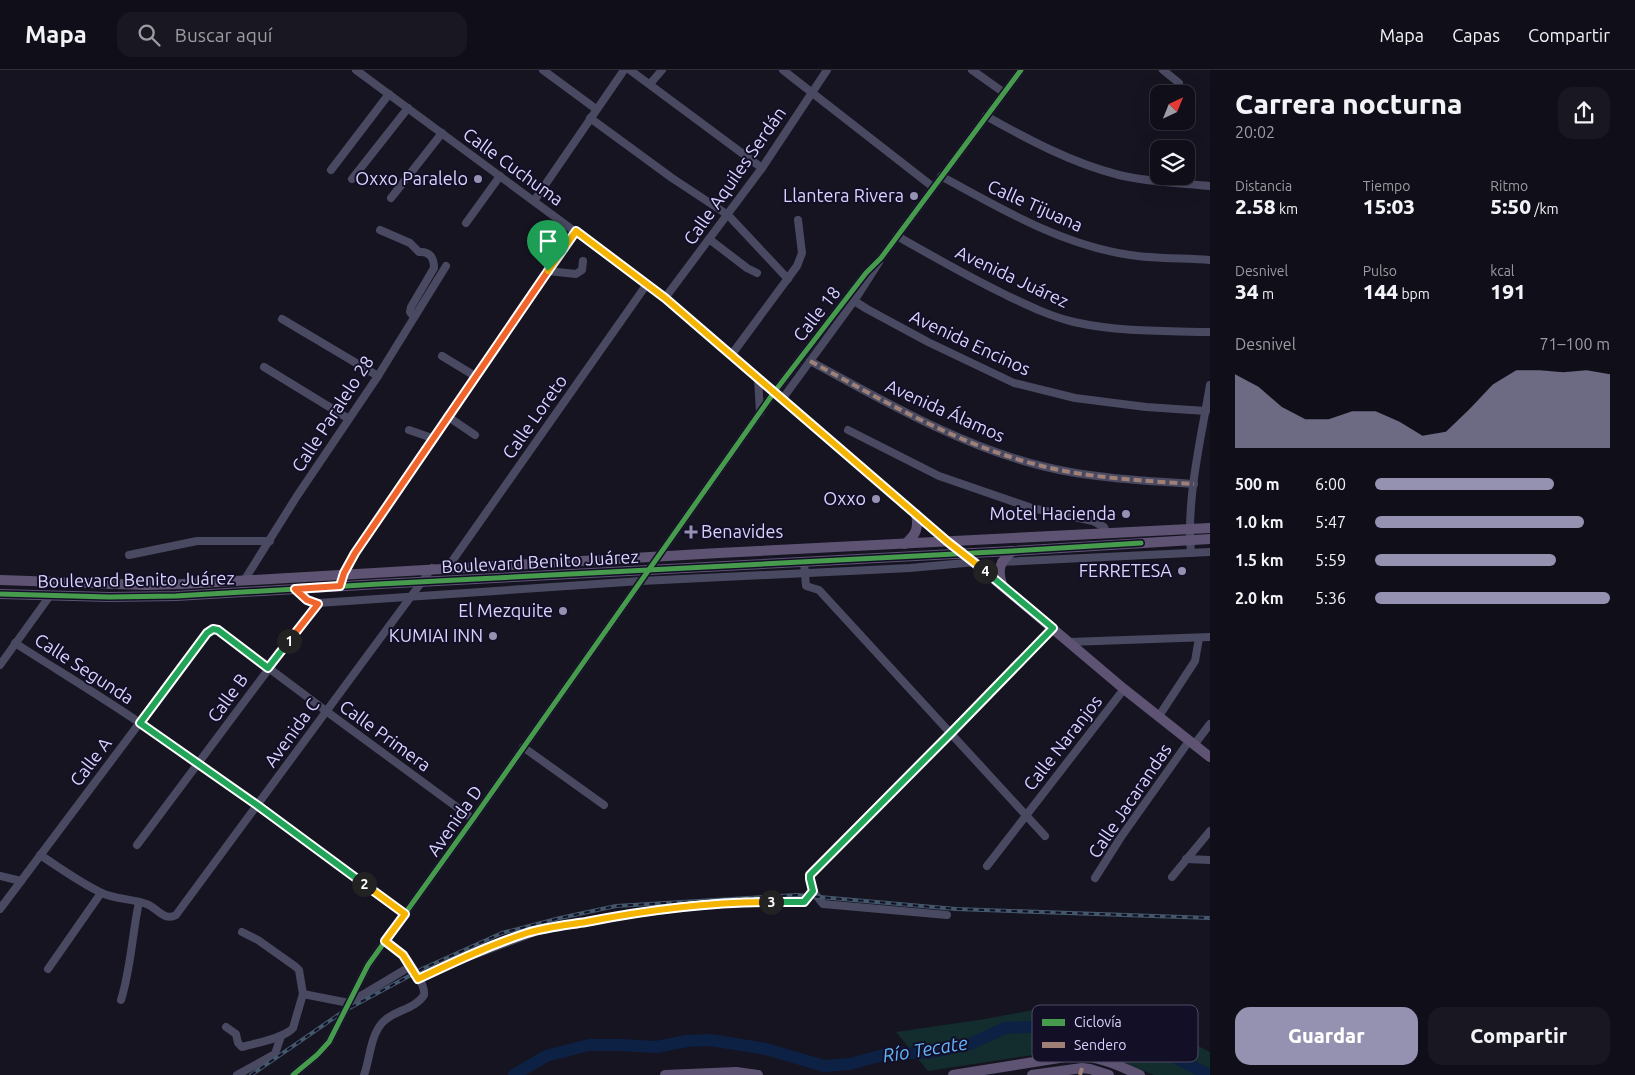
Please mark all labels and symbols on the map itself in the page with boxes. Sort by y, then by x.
north arrow [1150,85,1195,130]
street label: Calle Aquiles Serdán [679,103,789,248]
street label: Calle Cuchuma [460,123,567,209]
place label: Oxxo Paralelo [355,168,468,188]
marker: Oxxo Paralelo [472,173,484,185]
street label: Calle Tijuana [985,175,1086,235]
place label: Llantera Rivera [783,185,904,205]
marker: Llantera Rivera [908,190,920,202]
pin [527,220,569,271]
street label: Avenida Juárez [953,241,1072,311]
street label: Calle 18 [789,282,844,345]
street label: Avenida Encinos [907,305,1034,379]
street label: Calle Paralelo 28 [287,352,377,475]
street label: Calle Loreto [498,371,570,462]
street label: Avenida Álamos [883,374,1009,445]
place label: Oxxo [823,488,866,508]
marker: Oxxo [870,493,882,505]
place label: Motel Hacienda [989,503,1116,523]
marker: Motel Hacienda [1120,508,1132,520]
place label: Benavides [701,521,784,541]
marker: Benavides [685,526,697,538]
street label: Boulevard Benito Juárez [441,546,639,576]
pin: 4 [972,558,998,584]
place label: FERRETESA [1079,560,1172,580]
marker: FERRETESA [1176,565,1188,577]
street label: Boulevard Benito Juárez [37,567,235,591]
place label: El Mezquite [458,600,553,620]
marker: El Mezquite [557,605,569,617]
place label: KUMIAI INN [389,625,483,645]
pin: 1 [276,628,302,654]
street label: Calle Segunda [31,629,138,708]
marker: KUMIAI INN [487,630,499,642]
street label: Calle B [203,669,252,726]
street label: Calle Naranjos [1019,691,1106,794]
street label: Avenida C [260,694,323,771]
street label: Calle Primera [336,696,435,775]
street label: Calle A [66,733,115,790]
street label: Calle Jacarandas [1084,739,1175,861]
street label: Avenida D [423,781,486,860]
pin: 2 [352,872,376,896]
pin: 3 [758,890,784,914]
legend [1032,1005,1198,1062]
text: Ciclovía [1074,1014,1122,1030]
water label: Río Tecate [881,1031,969,1067]
text: Sendero [1074,1037,1126,1053]

